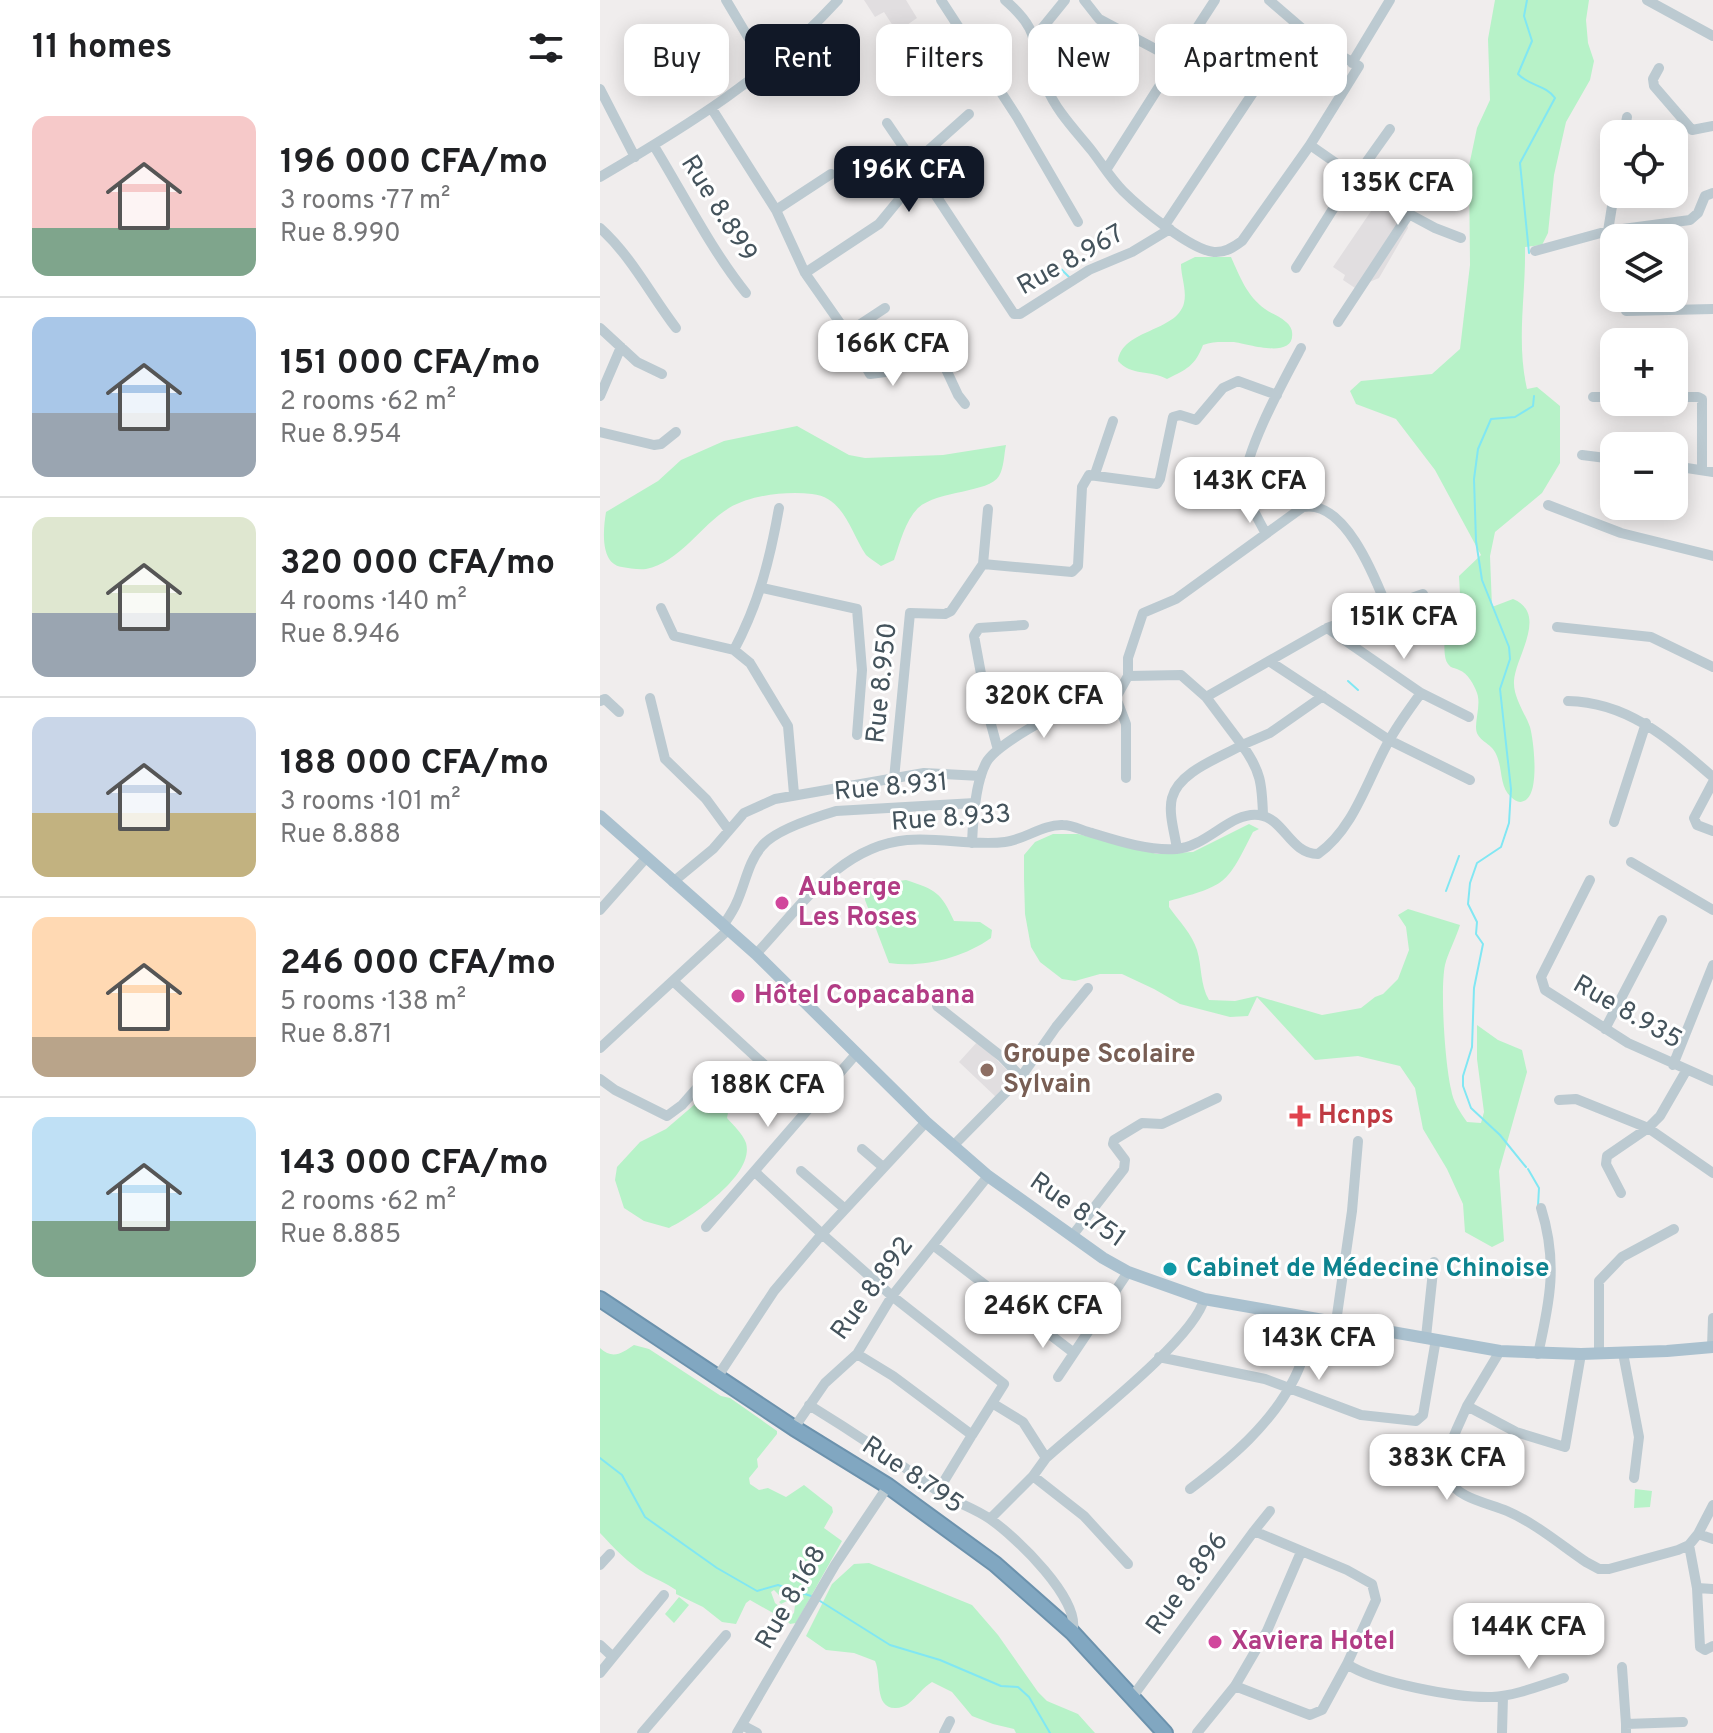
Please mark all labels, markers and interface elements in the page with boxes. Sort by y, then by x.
chip: Buy [624,24,729,96]
chip: Rent [745,24,860,96]
chip: Filters [876,24,1012,96]
chip: New [1028,24,1139,96]
chip: Apartment [1155,24,1347,96]
icon: filters [524,26,568,70]
text: 11 homes [32,27,172,70]
map controls [1600,120,1688,520]
button: locate [1600,120,1688,208]
text: 196 000 CFA/mo [280,142,548,185]
pin: 196K CFA [826,146,992,214]
icon: home [96,148,192,244]
street label: Rue 8.899 [672,150,764,268]
text: 196K CFA [852,155,966,188]
pin: 135K CFA [1315,159,1481,227]
text: 135K CFA [1341,168,1455,201]
text: 3 rooms · 77 m² [280,185,450,218]
text: Rue 8.990 [280,218,401,251]
street label: Rue 8.967 [1012,218,1130,304]
button: layers [1600,224,1688,312]
pin: 166K CFA [810,320,976,388]
button: + [1600,328,1688,416]
text: 166K CFA [836,329,950,362]
text: 151 000 CFA/mo [280,343,540,386]
icon: home [96,349,192,445]
text: 2 rooms · 62 m² [280,386,456,419]
text: Rue 8.954 [280,419,401,452]
button: − [1600,432,1688,520]
pin: 143K CFA [1167,457,1333,525]
text: 143K CFA [1193,466,1307,499]
text: 320 000 CFA/mo [280,543,555,586]
icon: home [96,549,192,645]
text: 4 rooms · 140 m² [280,586,467,619]
pin: 151K CFA [1321,593,1487,661]
text: 151K CFA [1350,602,1458,635]
text: Rue 8.946 [280,619,400,652]
street label: Rue 8.950 [860,621,906,745]
pin: 320K CFA [961,672,1127,740]
text: 320K CFA [984,681,1104,714]
text: 188 000 CFA/mo [280,743,549,786]
icon: home [96,749,192,845]
street label: Rue 8.931 [833,767,949,809]
text: 3 rooms · 101 m² [280,786,461,819]
street label: Rue 8.933 [890,798,1012,840]
text: Rue 8.888 [280,819,401,852]
place label: Auberge Les Roses [798,872,917,935]
marker: Auberge Les Roses [773,894,791,912]
text: 246 000 CFA/mo [280,943,556,986]
icon: home [96,949,192,1045]
street label: Rue 8.935 [1567,969,1687,1057]
place label: Hôtel Copacabana [754,980,975,1013]
text: 5 rooms · 138 m² [280,986,466,1019]
marker: Hôtel Copacabana [729,987,747,1005]
text: Rue 8.871 [280,1019,392,1052]
place label: Groupe Scolaire Sylvain [1003,1039,1195,1102]
pin: 188K CFA [685,1061,851,1129]
marker: Groupe Scolaire Sylvain [978,1061,996,1079]
text: 188K CFA [711,1070,825,1103]
place label: Hcnps [1318,1100,1394,1133]
marker: Hcnps [1289,1105,1311,1127]
text: 143 000 CFA/mo [280,1143,548,1186]
icon: home [96,1149,192,1245]
street label: Rue 8.751 [1023,1166,1131,1256]
text: 2 rooms · 62 m² [280,1186,456,1219]
text: Rue 8.885 [280,1219,401,1252]
street label: Rue 8.892 [824,1231,922,1347]
place label: Cabinet de Médecine Chinoise [1186,1253,1549,1286]
marker: Cabinet de Médecine Chinoise [1161,1260,1179,1278]
pin: 246K CFA [960,1282,1126,1350]
text: 246K CFA [983,1291,1103,1324]
pin: 143K CFA [1236,1314,1402,1382]
text: 143K CFA [1262,1323,1376,1356]
street label: Rue 8.795 [855,1430,969,1522]
pin: 383K CFA [1364,1434,1530,1502]
text: 383K CFA [1388,1443,1506,1476]
street label: Rue 8.896 [1140,1526,1236,1642]
street label: Rue 8.168 [749,1540,835,1656]
pin: 144K CFA [1446,1603,1612,1671]
text: 144K CFA [1471,1612,1587,1645]
place label: Xaviera Hotel [1231,1626,1395,1659]
marker: Xaviera Hotel [1206,1633,1224,1651]

